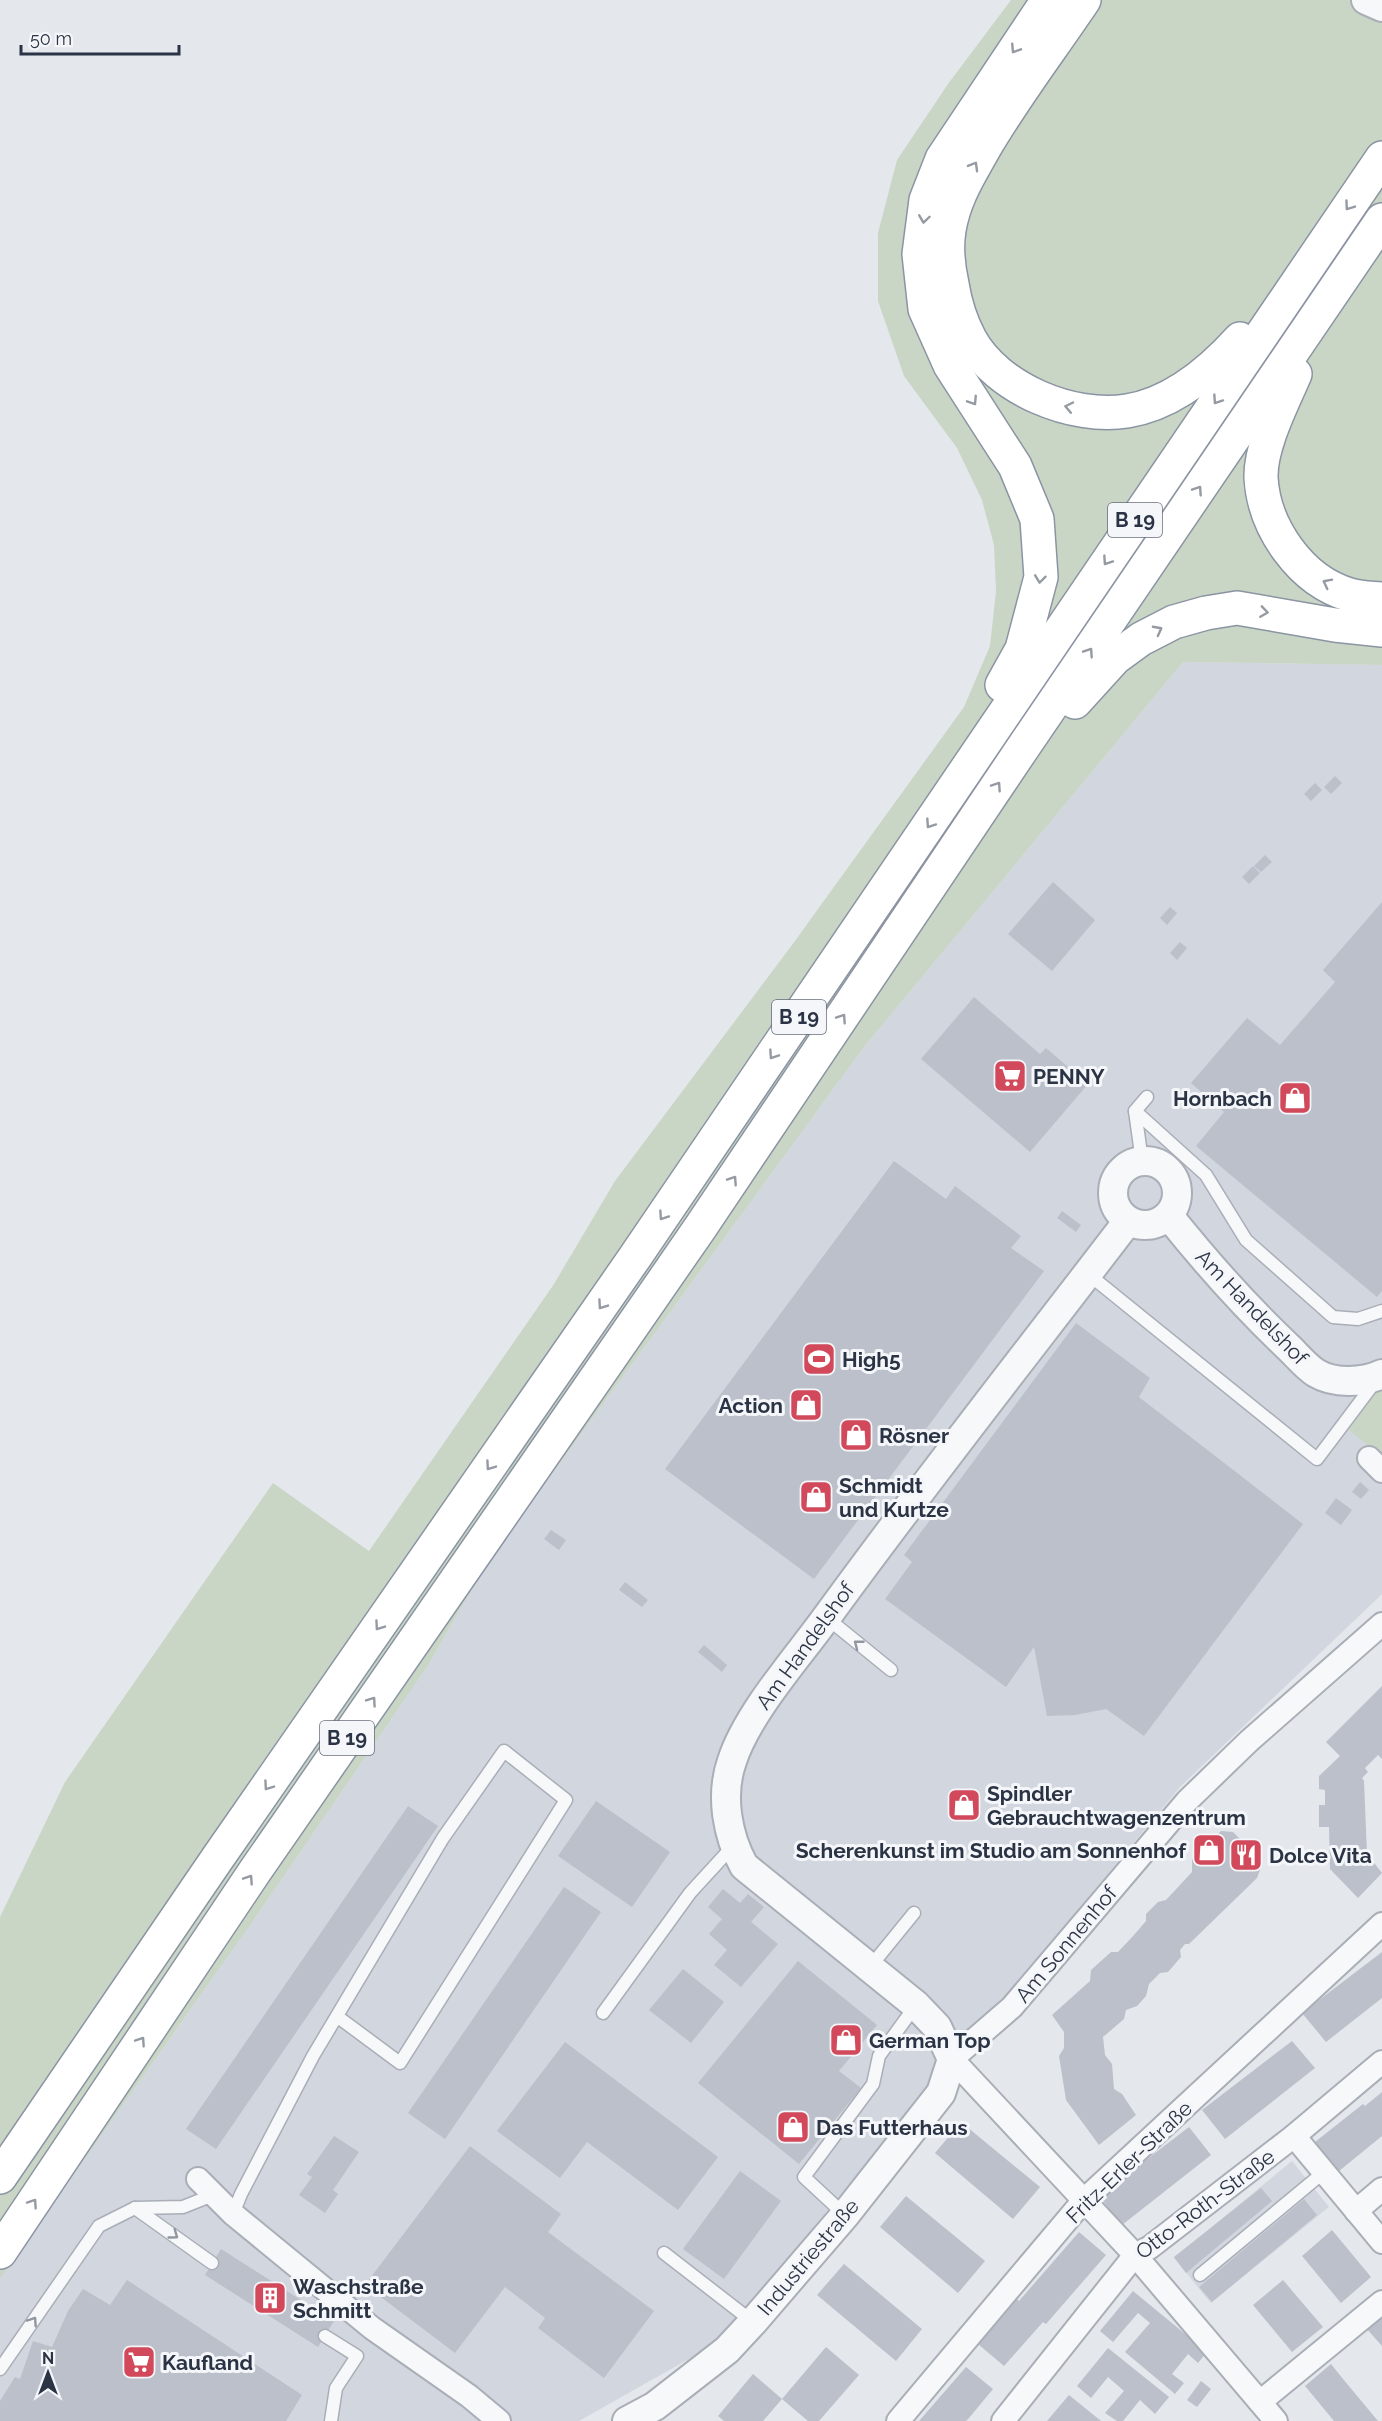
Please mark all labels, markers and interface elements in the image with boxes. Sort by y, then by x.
scale bar [21,18,178,56]
text: 50 m [30,28,72,49]
one-way arrow [1011,43,1023,53]
one-way arrow [967,162,979,172]
one-way arrow [1345,199,1356,210]
one-way arrow [918,214,930,223]
one-way arrow [1213,393,1224,404]
one-way arrow [966,395,978,405]
one-way arrow [1064,402,1074,415]
one-way arrow [1191,486,1202,497]
road number: B 19 [1108,503,1162,537]
one-way arrow [1104,555,1115,566]
one-way arrow [1034,574,1046,584]
one-way arrow [1322,579,1333,591]
one-way arrow [1259,605,1269,617]
one-way arrow [1151,626,1162,637]
one-way arrow [1082,647,1093,658]
one-way arrow [990,782,1001,793]
one-way arrow [926,818,937,829]
road number: B 19 [772,1000,826,1034]
one-way arrow [835,1013,846,1024]
one-way arrow [769,1048,780,1059]
supermarket icon: PENNY [992,1058,1028,1094]
place label: PENNY [1033,1064,1105,1089]
shop icon: Hornbach [1277,1080,1313,1116]
place label: Hornbach [1173,1086,1272,1111]
one-way arrow [726,1175,737,1186]
one-way arrow [659,1209,670,1220]
street label: Am Handelshof [1191,1244,1314,1371]
one-way arrow [598,1299,609,1310]
sports icon: High5 [801,1341,837,1377]
place label: High5 [842,1347,901,1372]
shop icon: Action [788,1387,824,1423]
place label: Action [719,1393,783,1418]
shop icon: Rösner [838,1417,874,1453]
place label: Rösner [879,1423,949,1448]
one-way arrow [486,1459,497,1470]
place label: Schmidt und Kurtze [839,1473,949,1522]
shop icon: Schmidt und Kurtze [798,1479,834,1515]
street label: Am Handelshof [751,1577,860,1714]
one-way arrow [375,1619,386,1630]
one-way arrow [854,1640,865,1651]
one-way arrow [365,1697,376,1708]
road number: B 19 [320,1721,374,1755]
one-way arrow [264,1779,275,1790]
place label: Spindler Gebrauchtwagenzentrum [987,1781,1246,1830]
shop icon: Spindler Gebrauchtwagenzentrum [946,1787,982,1823]
shop icon: Scherenkunst im Studio am Sonnenhof [1191,1832,1227,1868]
restaurant icon: Dolce Vita [1228,1837,1264,1873]
place label: Scherenkunst im Studio am Sonnenhof [796,1838,1187,1863]
place label: Dolce Vita [1269,1843,1372,1868]
one-way arrow [242,1874,253,1885]
street label: Am Sonnenhof [1010,1880,1123,2007]
shop icon: German Top [828,2022,864,2058]
place label: German Top [869,2028,991,2053]
one-way arrow [134,2037,145,2048]
street label: Fritz-Erler-Straße [1061,2096,1197,2228]
shop icon: Das Futterhaus [775,2109,811,2145]
place label: Das Futterhaus [816,2115,968,2140]
street label: Otto-Roth-Straße [1131,2144,1279,2264]
street label: Industriestraße [752,2194,864,2320]
one-way arrow [25,2199,37,2209]
one-way arrow [167,2228,178,2239]
place label: Waschstraße Schmitt [293,2274,424,2323]
building icon: Waschstraße Schmitt [252,2280,288,2316]
one-way arrow [26,2316,37,2327]
north arrow [18,2343,78,2403]
supermarket icon: Kaufland [121,2344,157,2380]
text: N [42,2349,54,2368]
place label: Kaufland [162,2350,253,2375]

